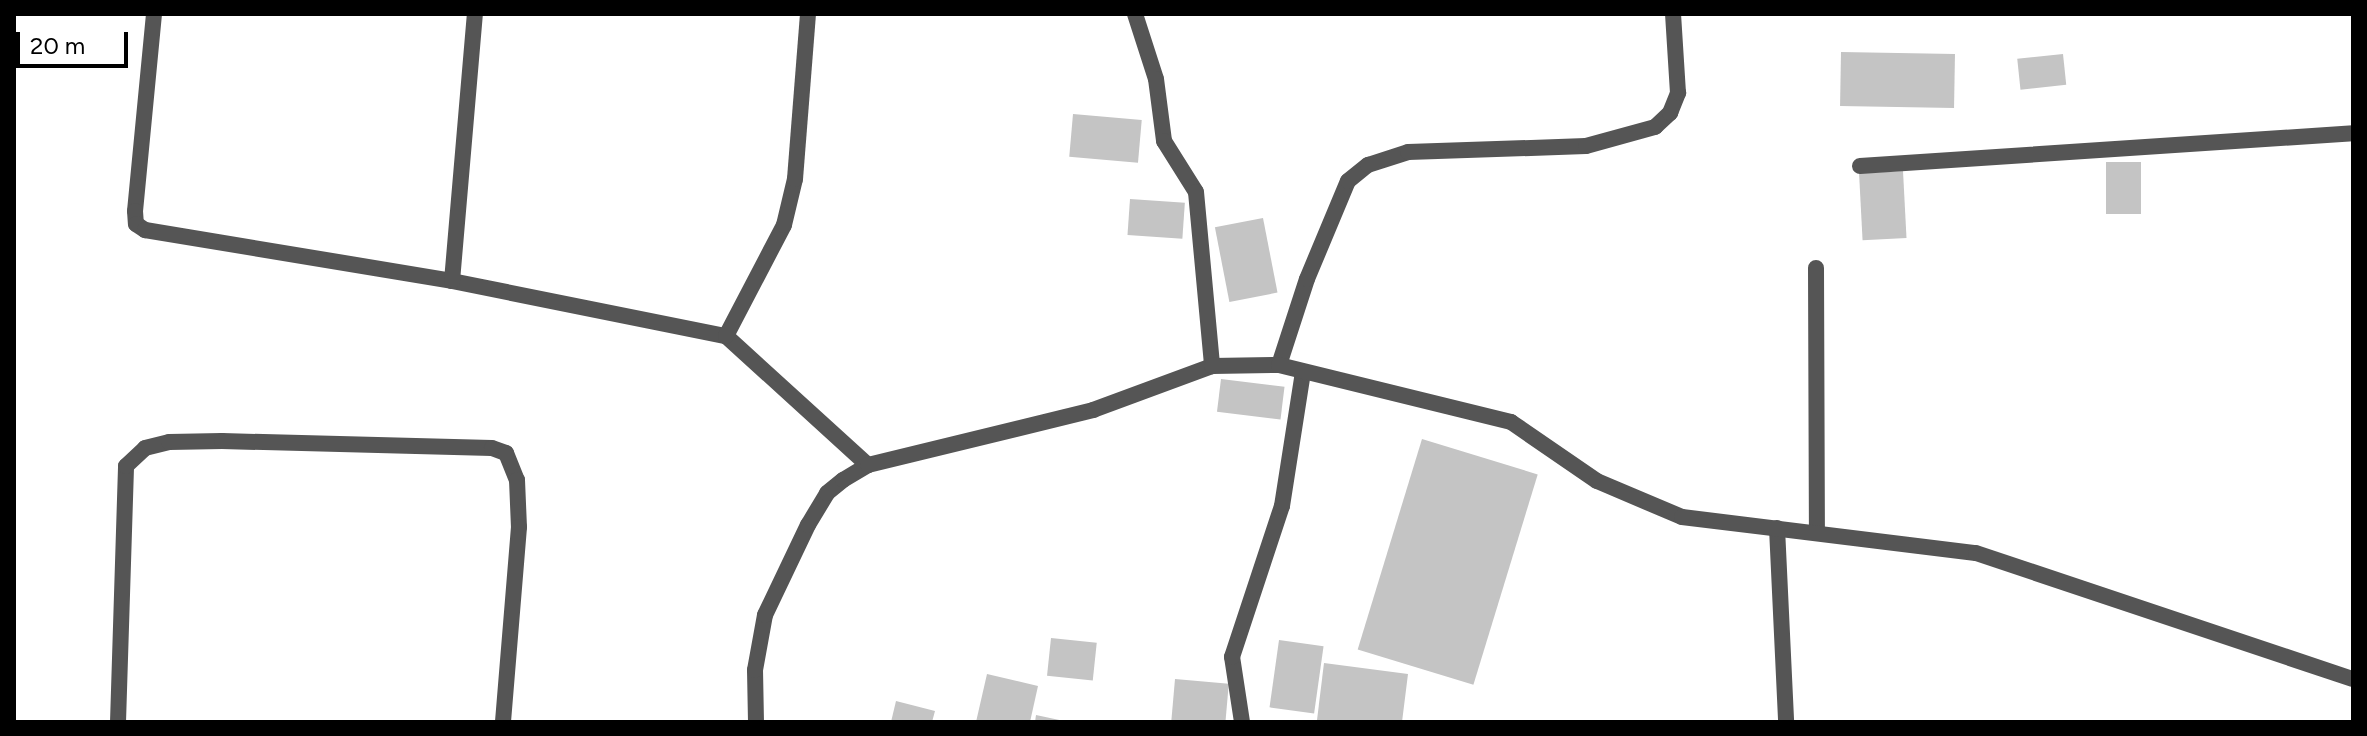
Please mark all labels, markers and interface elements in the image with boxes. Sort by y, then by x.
scale bar [20,16,132,66]
text: 20 m [30,31,85,60]

